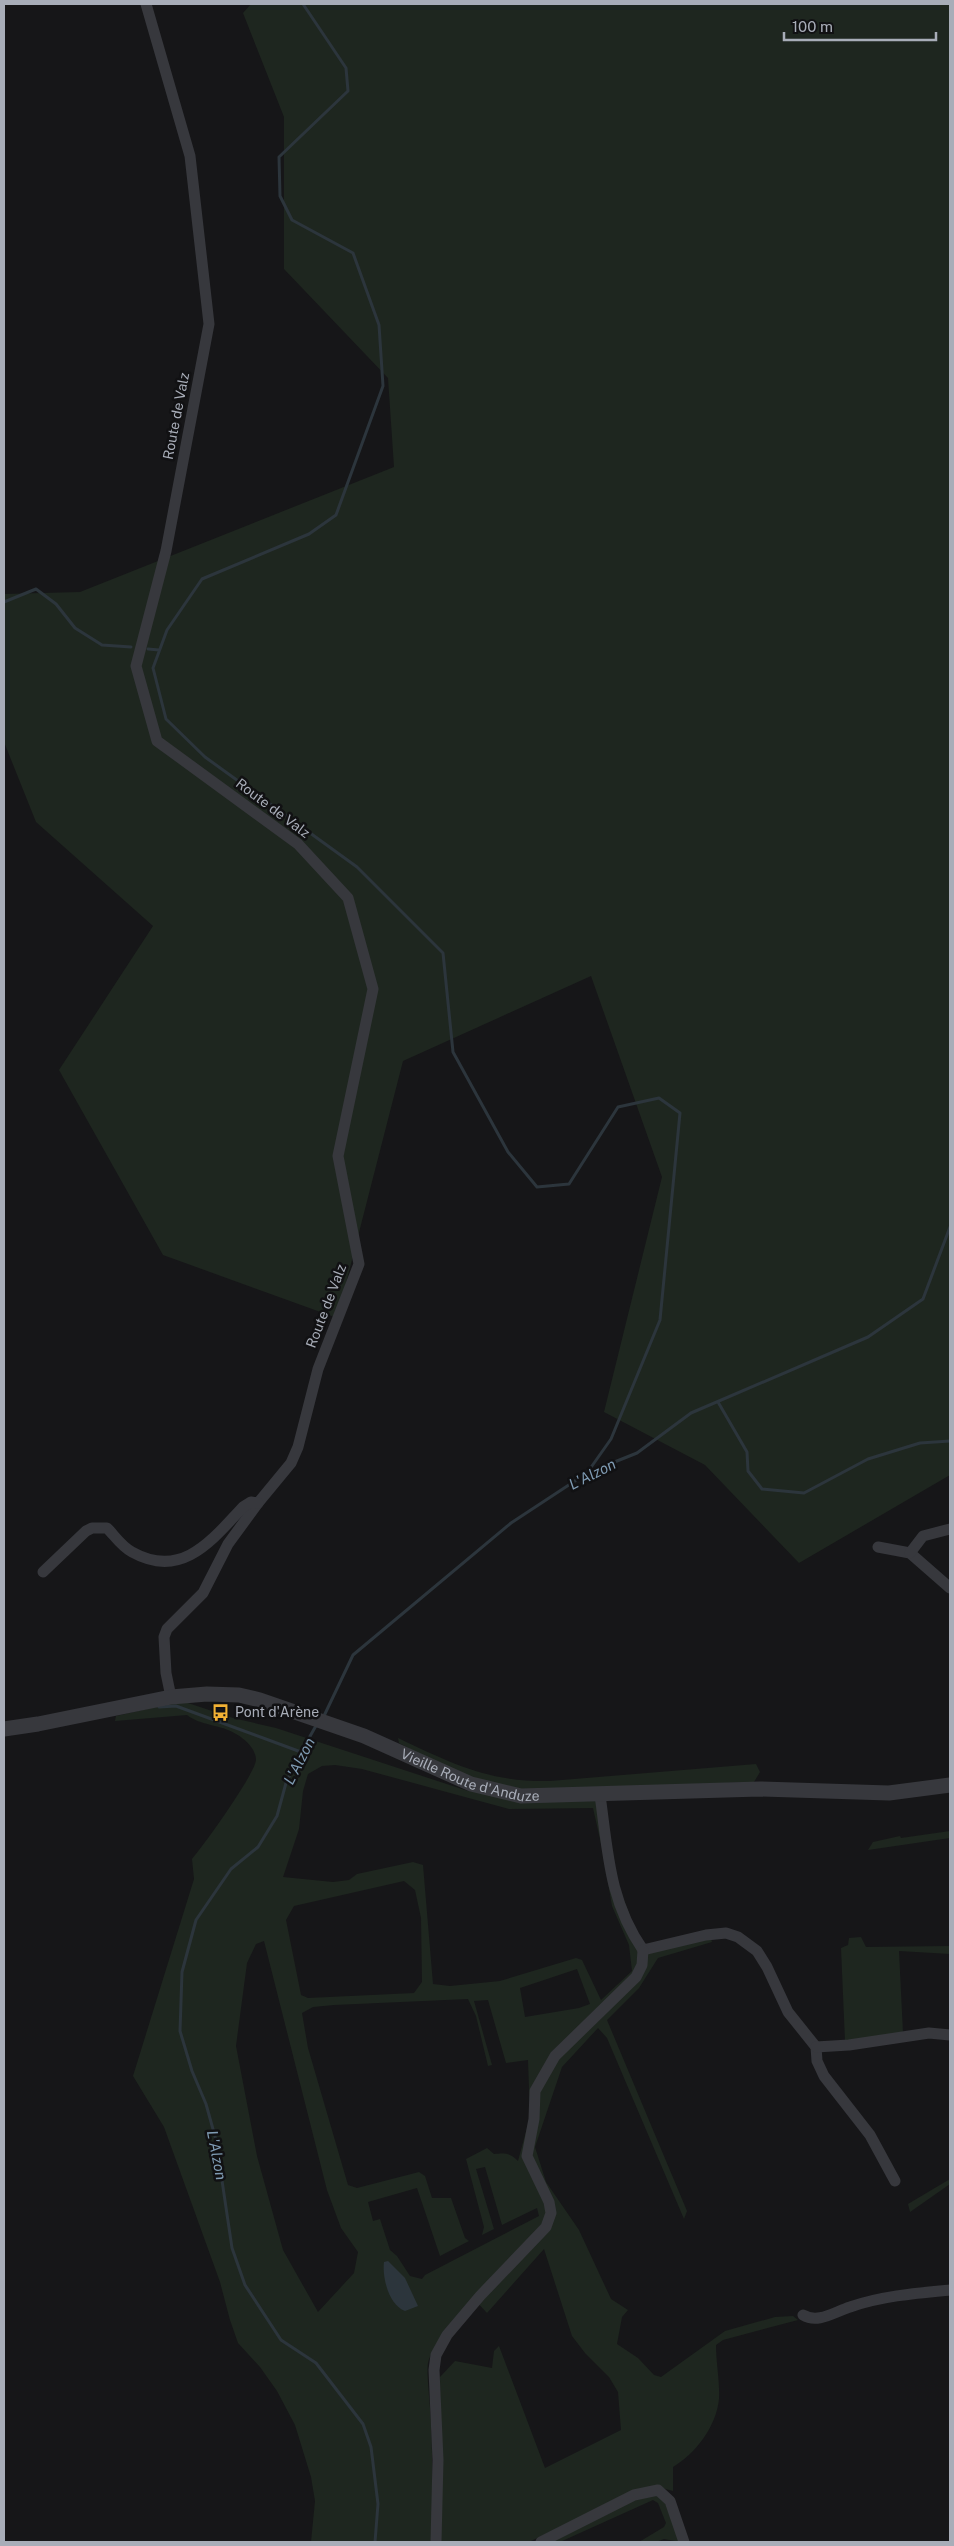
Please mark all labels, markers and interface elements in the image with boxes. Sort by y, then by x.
scale bar [784,10,936,42]
text: 100 m [792,18,833,35]
street label: Route de Valz [160,371,192,461]
street label: Route de Valz [233,775,313,841]
street label: Route de Valz [303,1262,349,1350]
water label: L'Alzon [566,1455,618,1493]
bus stop icon: Pont d'Arène [211,1702,231,1722]
place label: Pont d'Arène [235,1704,319,1720]
water label: L'Alzon [280,1735,318,1787]
street label: Vieille Route d'Anduze [398,1746,540,1805]
water label: L'Alzon [204,2129,230,2181]

